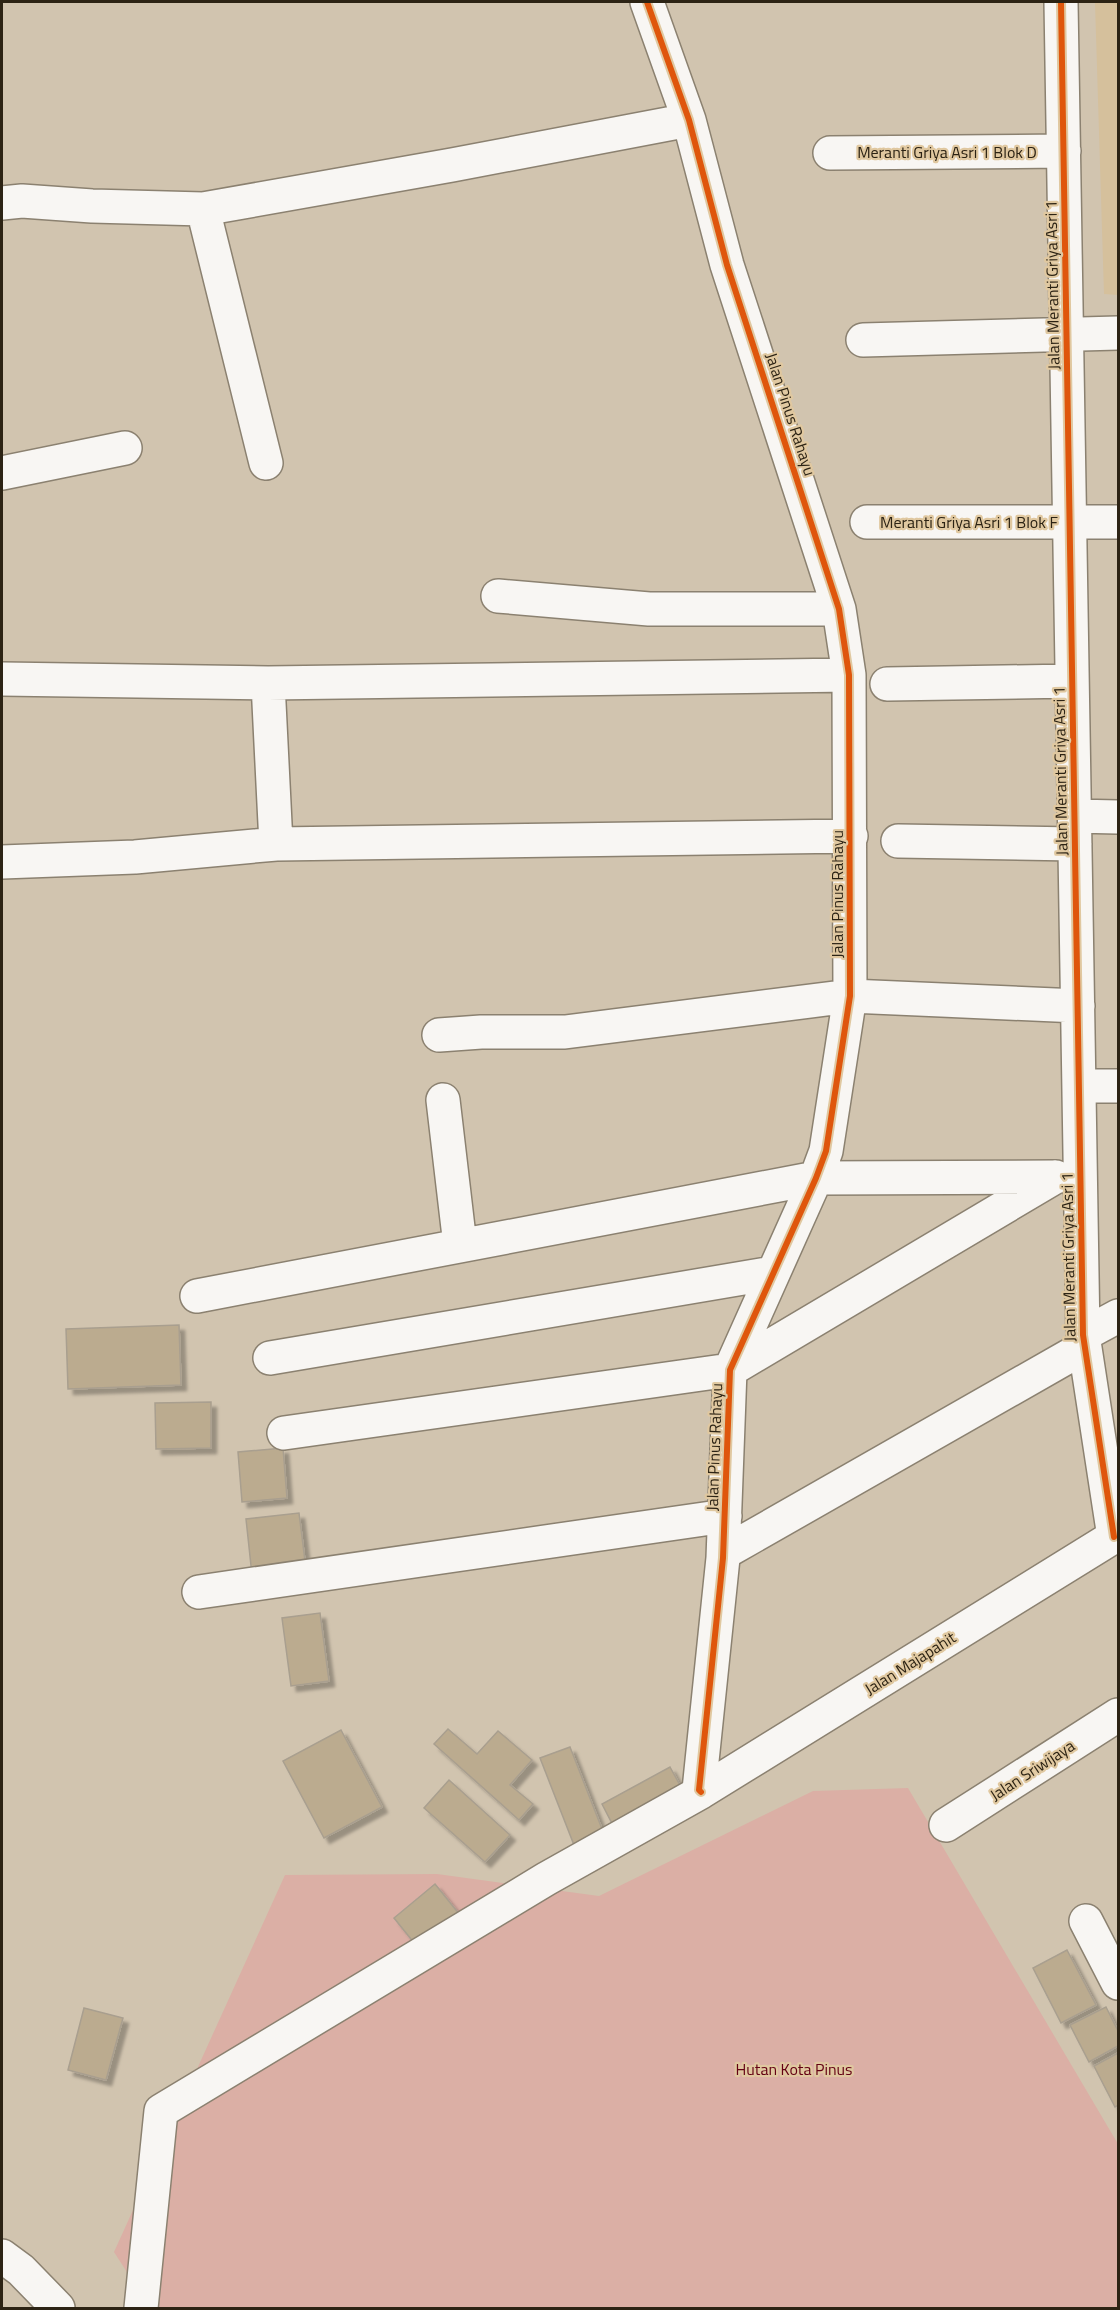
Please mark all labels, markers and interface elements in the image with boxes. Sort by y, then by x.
street label: Meranti Griya Asri 1 Blok D [857,140,1037,164]
street label: Jalan Meranti Griya Asri 1 [1039,200,1065,370]
street label: Jalan Pinus Rahayu [760,349,822,479]
street label: Meranti Griya Asri 1 Blok F [880,510,1058,534]
street label: Jalan Meranti Griya Asri 1 [1047,686,1073,856]
street label: Jalan Pinus Rahayu [825,830,849,958]
street label: Jalan Meranti Griya Asri 1 [1055,1172,1081,1342]
street label: Jalan Pinus Rahayu [700,1383,728,1511]
street label: Jalan Majapahit [860,1625,961,1701]
street label: Jalan Sriwijaya [985,1734,1079,1806]
park label: Hutan Kota Pinus [736,2057,852,2081]

